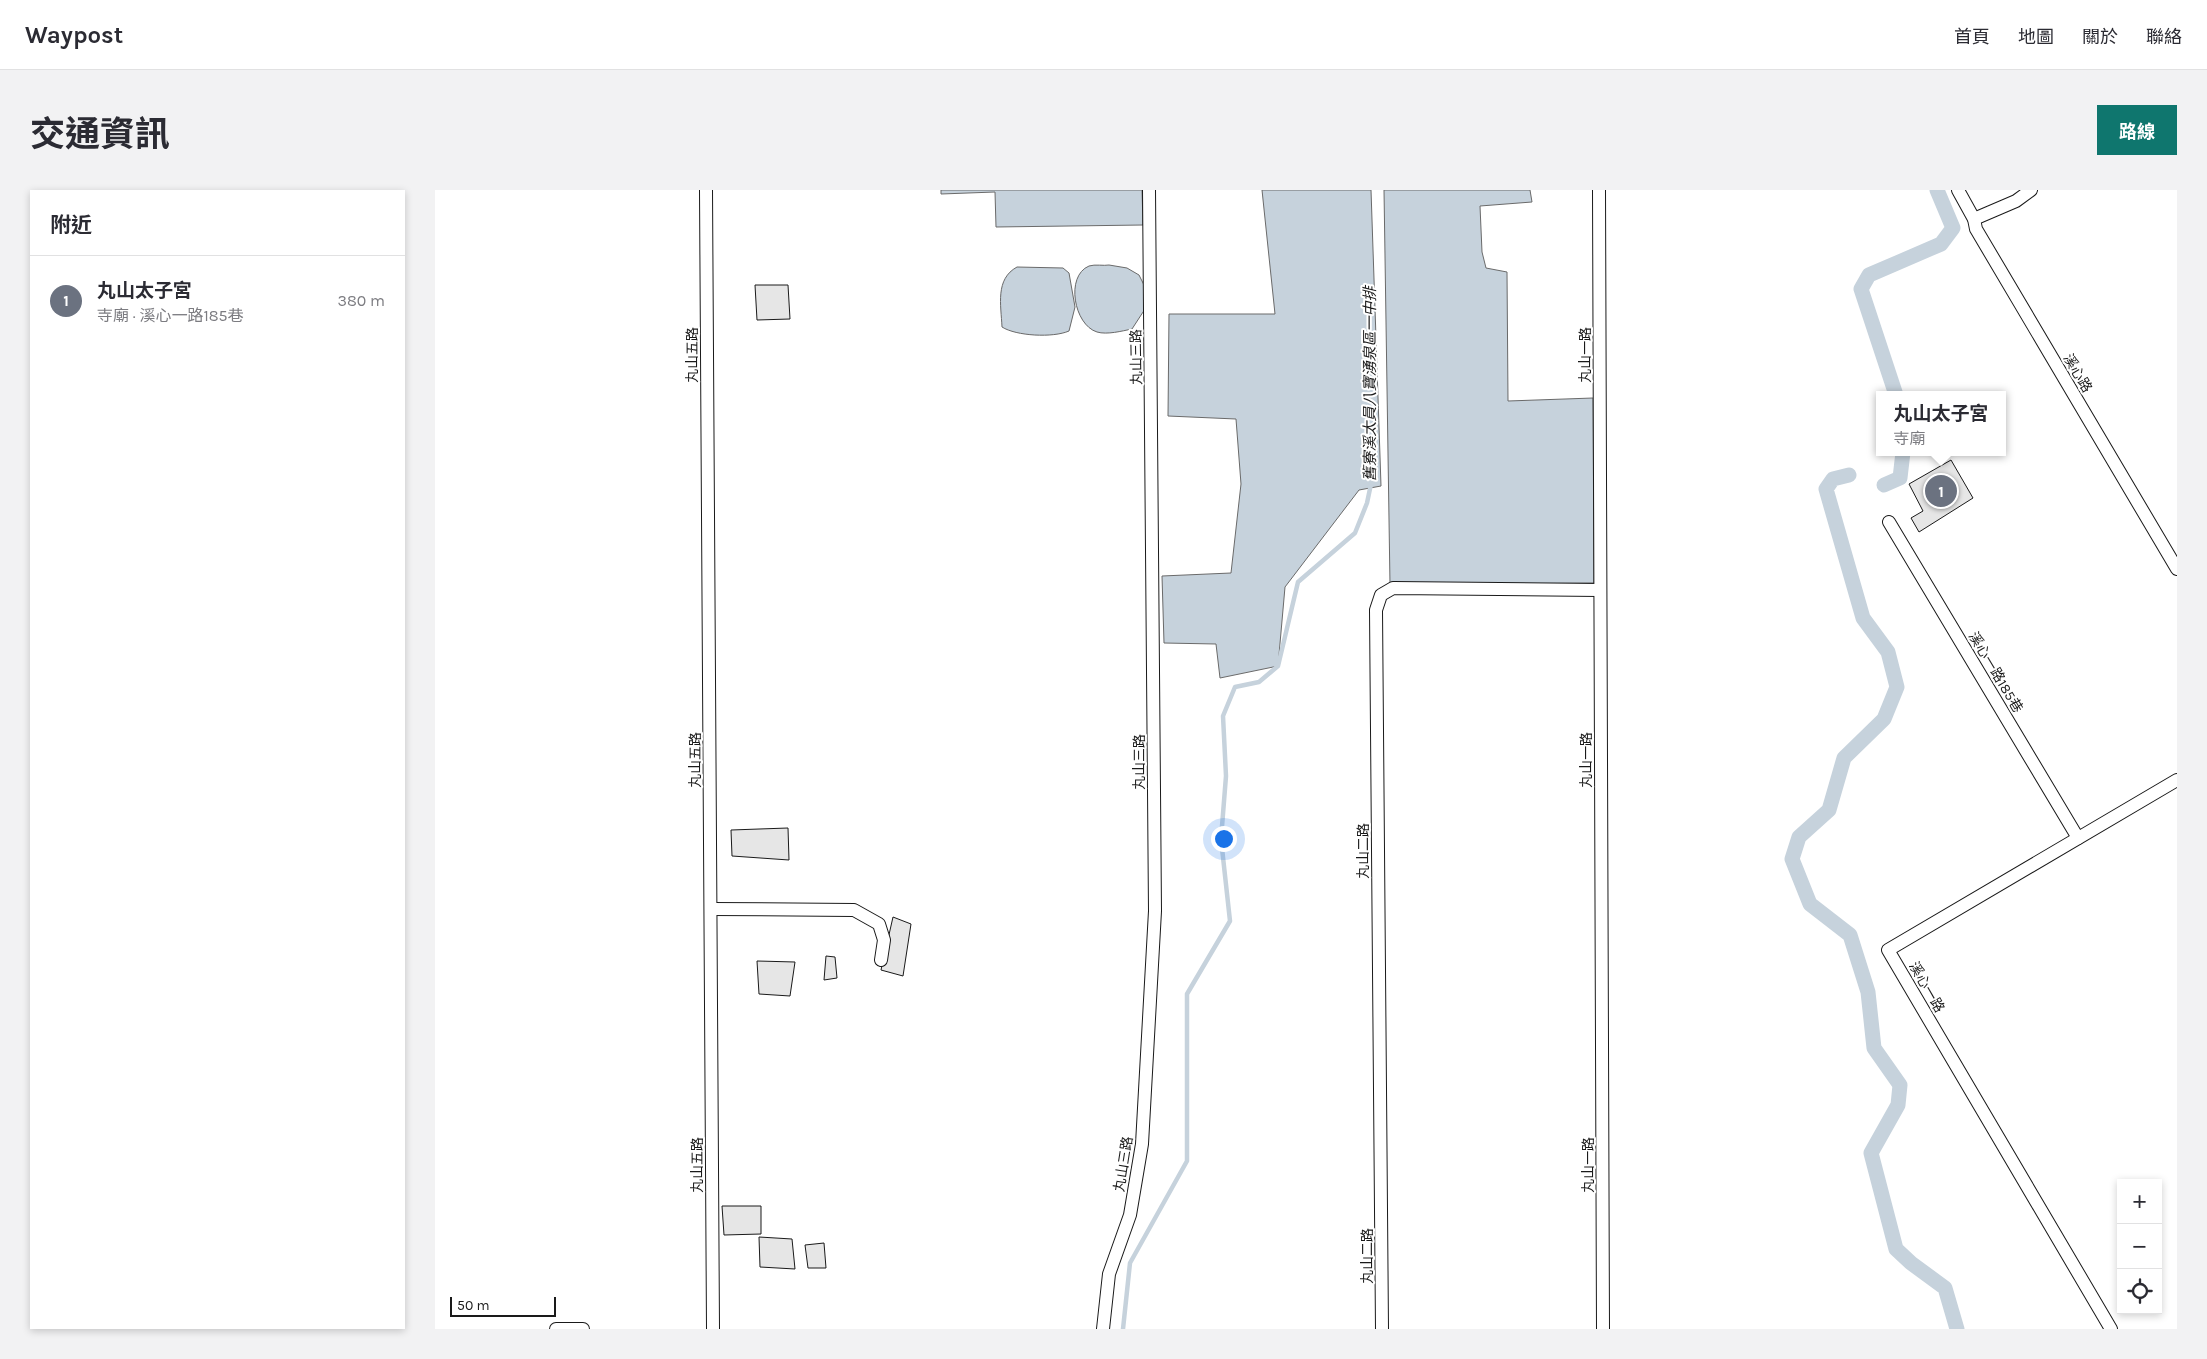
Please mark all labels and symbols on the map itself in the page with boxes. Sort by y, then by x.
water label: 舊寮溪太員八寶湧泉區一中排 [1361,285,1379,482]
street label: 丸山五路 [684,327,701,383]
street label: 丸山一路 [1577,327,1594,383]
street label: 丸山三路 [1128,329,1145,385]
street label: 溪心路 [2059,351,2096,396]
pin: 1 [1925,472,1957,510]
street label: 溪心一路185巷 [1965,629,2026,716]
street label: 丸山五路 [687,732,704,788]
street label: 丸山一路 [1578,732,1595,788]
street label: 丸山三路 [1131,734,1148,790]
street label: 丸山二路 [1355,823,1372,879]
your location [1211,826,1237,852]
street label: 溪心一路 [1905,959,1948,1016]
street label: 丸山三路 [1111,1135,1136,1193]
street label: 丸山五路 [689,1137,706,1193]
street label: 丸山一路 [1580,1137,1597,1193]
street label: 丸山二路 [1359,1228,1376,1284]
scale bar [450,1294,556,1317]

